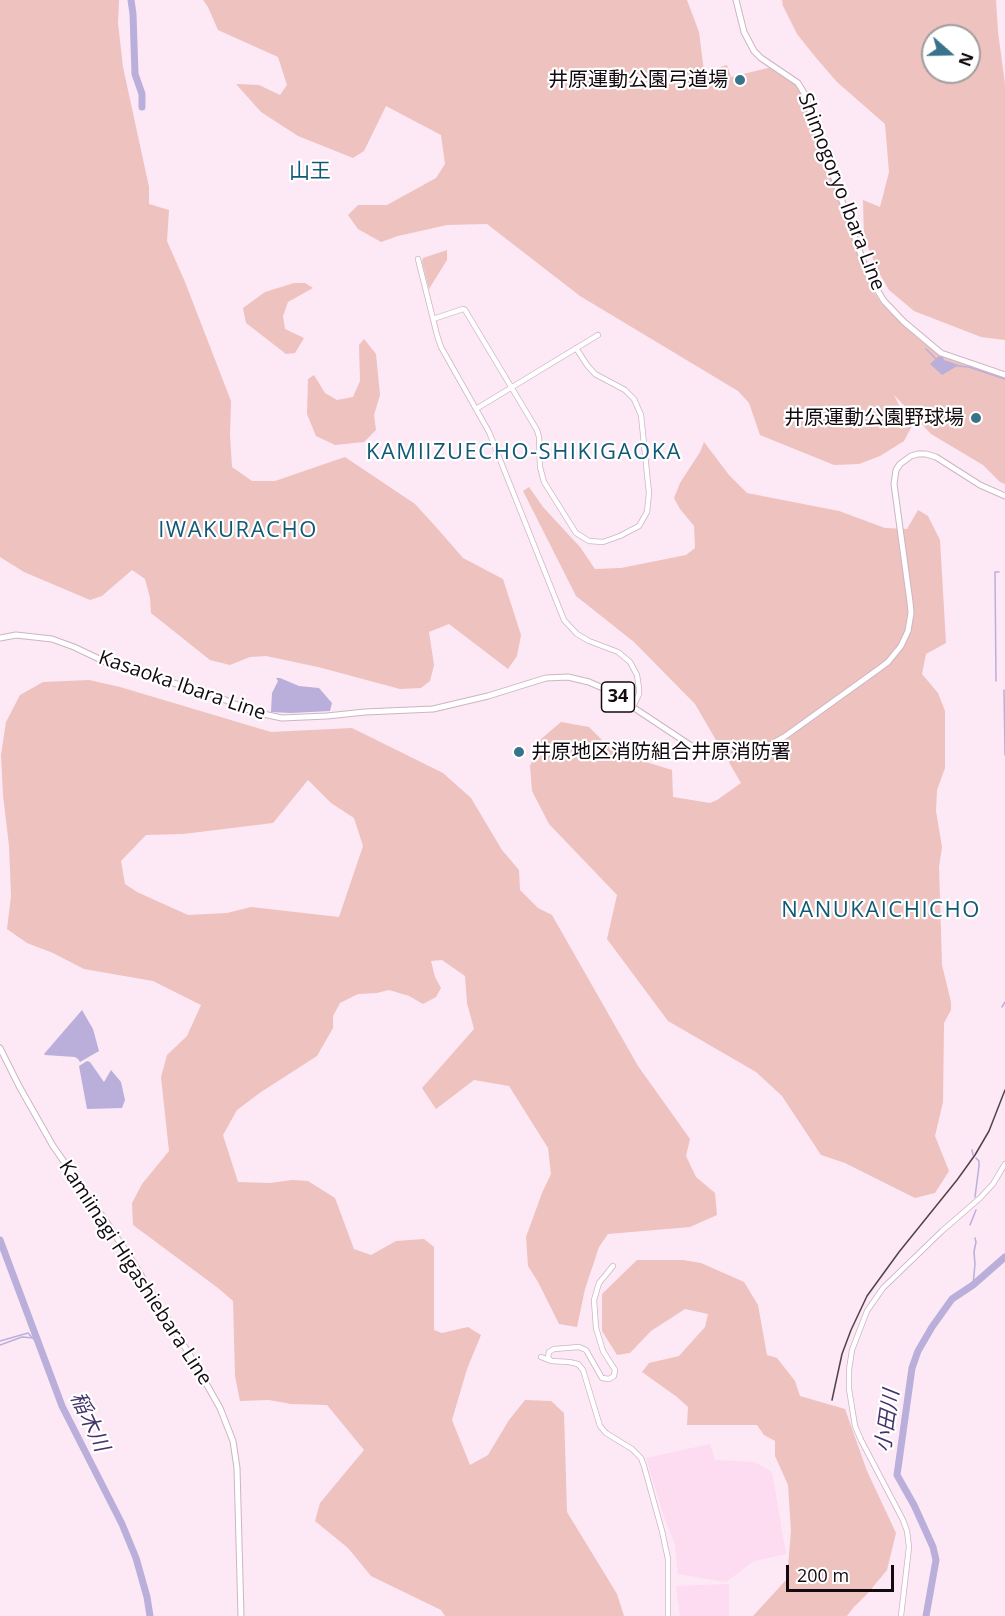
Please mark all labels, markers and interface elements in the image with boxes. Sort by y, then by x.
north arrow [921,24,981,84]
text: N [953,50,979,69]
place label: 井原運動公園弓道場 [548,68,728,92]
marker: 井原運動公園弓道場 [733,73,747,87]
street label: Shimogoryo Ibara Line [792,90,890,294]
district label: 山王 [289,159,331,185]
place label: 井原運動公園野球場 [784,406,964,430]
marker: 井原運動公園野球場 [969,411,983,425]
district label: KAMIIZUECHO-SHIKIGAOKA [366,440,682,466]
district label: IWAKURACHO [158,518,318,544]
street label: Kasaoka Ibara Line [95,646,269,726]
road number: 34 [602,682,634,712]
place label: 井原地区消防組合井原消防署 [531,740,791,764]
marker: 井原地区消防組合井原消防署 [512,745,526,759]
district label: NANUKAICHICHO [781,898,981,924]
street label: Kamiinagi Higashiebara Line [53,1156,217,1390]
water label: 稲木川 [64,1388,114,1456]
water label: 小田川 [871,1388,905,1454]
scale bar [789,1553,897,1591]
text: 200 m [797,1563,849,1587]

